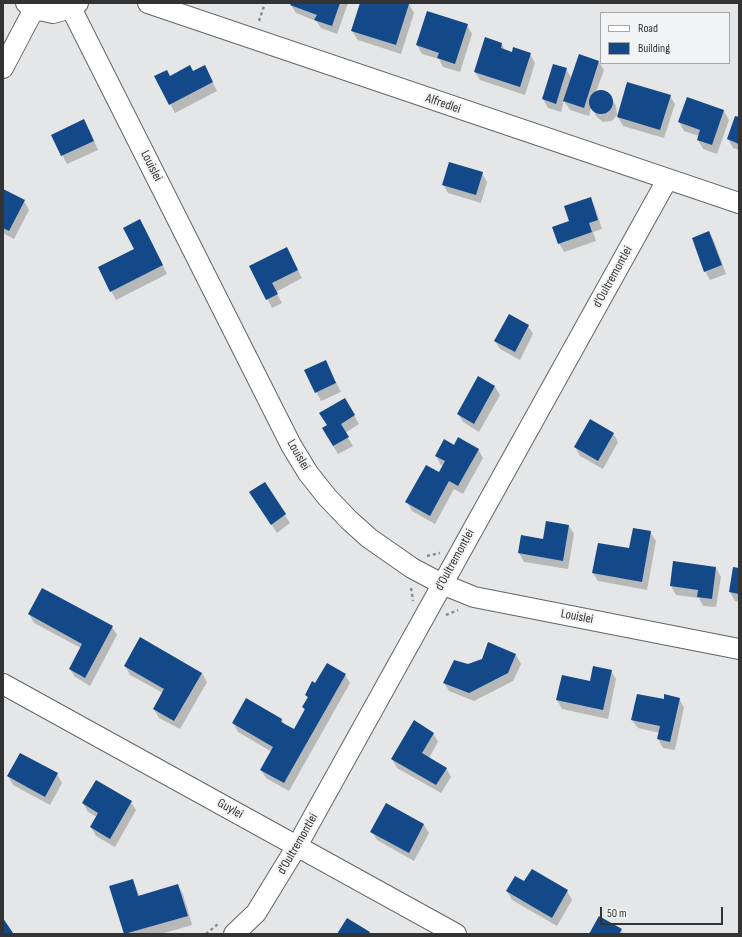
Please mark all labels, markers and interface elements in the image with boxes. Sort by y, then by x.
legend [600,12,730,64]
text: Road [638,21,658,36]
text: Building [638,41,670,56]
street label: Alfredlei [423,91,463,117]
street label: Louislei [137,148,165,184]
street label: d'Oultremontlei [590,244,636,310]
street label: Louislei [283,437,313,473]
street label: d'Oultremontlei [432,527,478,593]
street label: Louislei [559,606,595,628]
street label: Guylei [214,796,246,822]
street label: d'Oultremontlei [274,811,322,877]
scale bar [602,899,725,925]
text: 50 m [607,906,627,921]

